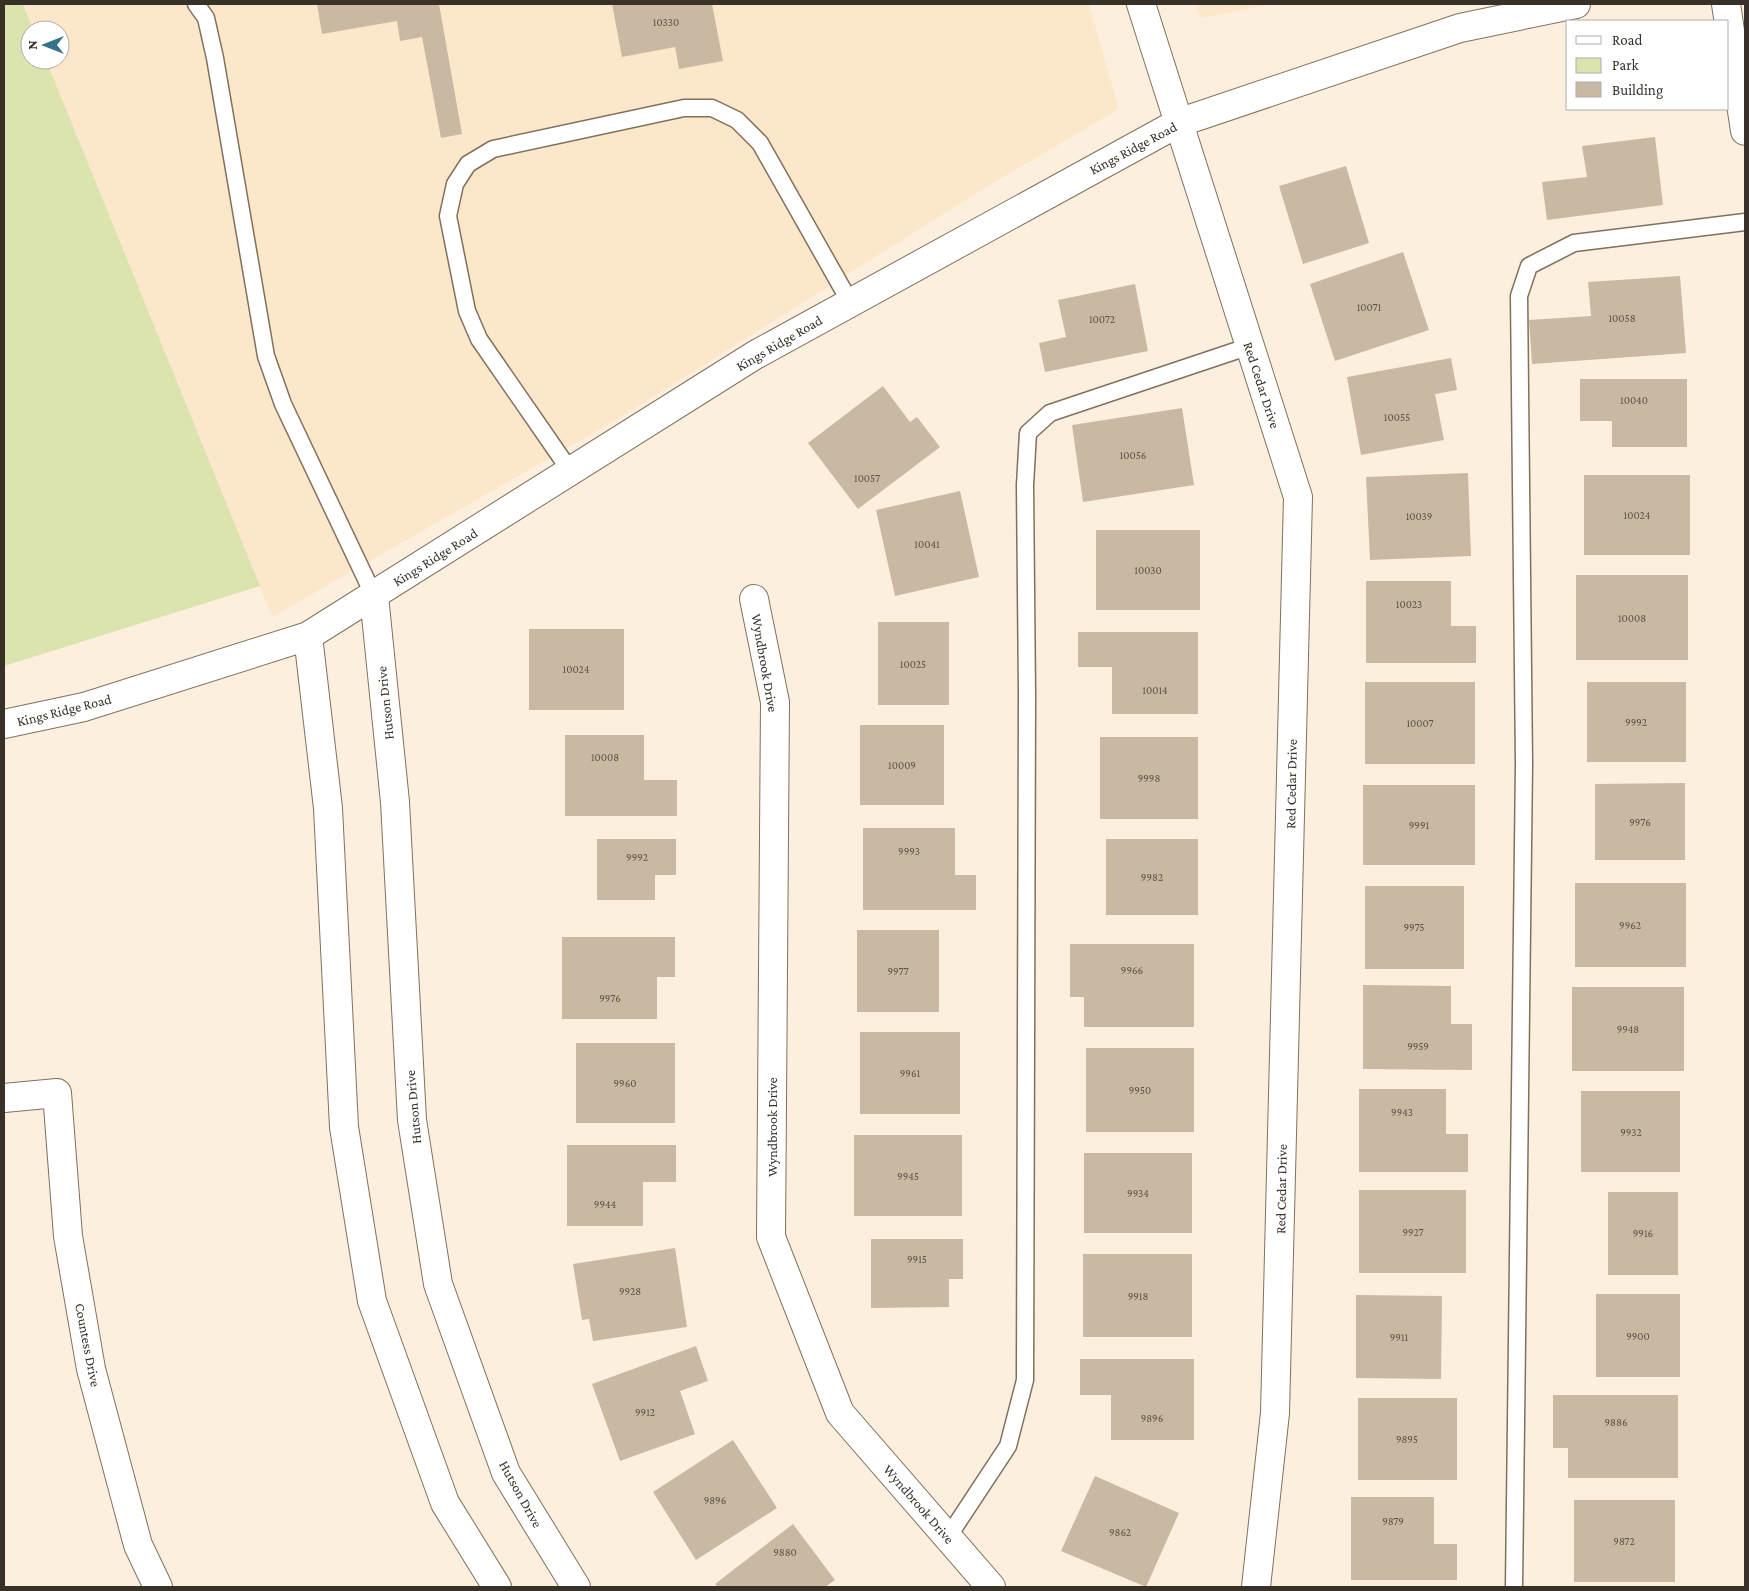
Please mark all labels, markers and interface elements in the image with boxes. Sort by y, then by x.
house number: 10330 [653,16,679,28]
north arrow [20,20,70,70]
legend [1566,20,1729,110]
text: Road [1612,32,1643,48]
text: N [24,40,40,50]
text: Park [1612,57,1639,73]
text: Building [1612,82,1663,99]
street label: Kings Ridge Road [1087,118,1180,178]
house number: 10071 [1357,301,1382,313]
street label: Kings Ridge Road [733,312,825,374]
house number: 10058 [1608,312,1636,324]
house number: 10072 [1089,313,1115,325]
street label: Red Cedar Drive [1240,340,1284,430]
house number: 10040 [1620,394,1648,406]
house number: 10055 [1384,411,1410,423]
house number: 10056 [1120,449,1146,461]
house number: 10057 [854,472,880,484]
house number: 10024 [1624,509,1651,521]
house number: 10039 [1406,510,1432,522]
street label: Kings Ridge Road [390,524,481,589]
house number: 10041 [914,538,940,550]
house number: 10030 [1134,564,1162,576]
house number: 10023 [1396,598,1422,610]
house number: 10008 [1618,612,1646,624]
street label: Wyndbrook Drive [748,613,782,713]
house number: 10025 [900,658,926,670]
house number: 10024 [563,663,590,675]
street label: Hutson Drive [373,665,397,741]
house number: 10014 [1142,684,1168,696]
street label: Kings Ridge Road [15,690,113,729]
house number: 9992 [1625,716,1647,728]
house number: 10007 [1406,717,1434,729]
street label: Red Cedar Drive [1282,739,1300,829]
house number: 10008 [591,751,619,763]
house number: 10009 [888,759,916,771]
house number: 9998 [1138,772,1160,784]
house number: 9976 [1629,816,1651,828]
house number: 9991 [1409,819,1430,831]
house number: 9993 [898,845,920,857]
house number: 9992 [626,851,648,863]
house number: 9982 [1141,871,1163,883]
house number: 9962 [1619,919,1641,931]
house number: 9975 [1403,921,1425,933]
house number: 9966 [1121,964,1143,976]
house number: 9977 [887,965,909,977]
house number: 9976 [599,992,621,1004]
house number: 9948 [1617,1023,1639,1035]
house number: 9959 [1407,1040,1429,1052]
house number: 9961 [900,1067,921,1079]
street label: Hutson Drive [402,1069,424,1145]
house number: 9960 [614,1077,636,1089]
street label: Wyndbrook Drive [764,1077,780,1177]
house number: 9950 [1129,1084,1151,1096]
house number: 9943 [1391,1106,1413,1118]
house number: 9932 [1620,1126,1642,1138]
street label: Red Cedar Drive [1272,1144,1290,1234]
house number: 9945 [897,1170,919,1182]
house number: 9934 [1127,1187,1149,1199]
house number: 9944 [594,1198,617,1210]
house number: 9927 [1402,1226,1424,1238]
house number: 9916 [1633,1227,1653,1239]
house number: 9915 [907,1253,927,1265]
house number: 9928 [619,1285,641,1297]
house number: 9918 [1128,1290,1148,1302]
street label: Countess Drive [72,1302,104,1388]
house number: 9900 [1626,1330,1650,1342]
house number: 9911 [1390,1331,1409,1343]
house number: 9912 [635,1406,655,1418]
house number: 9896 [1141,1412,1163,1424]
house number: 9886 [1604,1416,1628,1428]
house number: 9895 [1396,1433,1418,1445]
street label: Hutson Drive [496,1458,546,1530]
street label: Wyndbrook Drive [880,1461,958,1547]
house number: 9896 [704,1494,726,1506]
house number: 9879 [1382,1515,1404,1527]
house number: 9862 [1109,1526,1131,1538]
house number: 9872 [1613,1535,1635,1547]
house number: 9880 [773,1546,797,1558]

